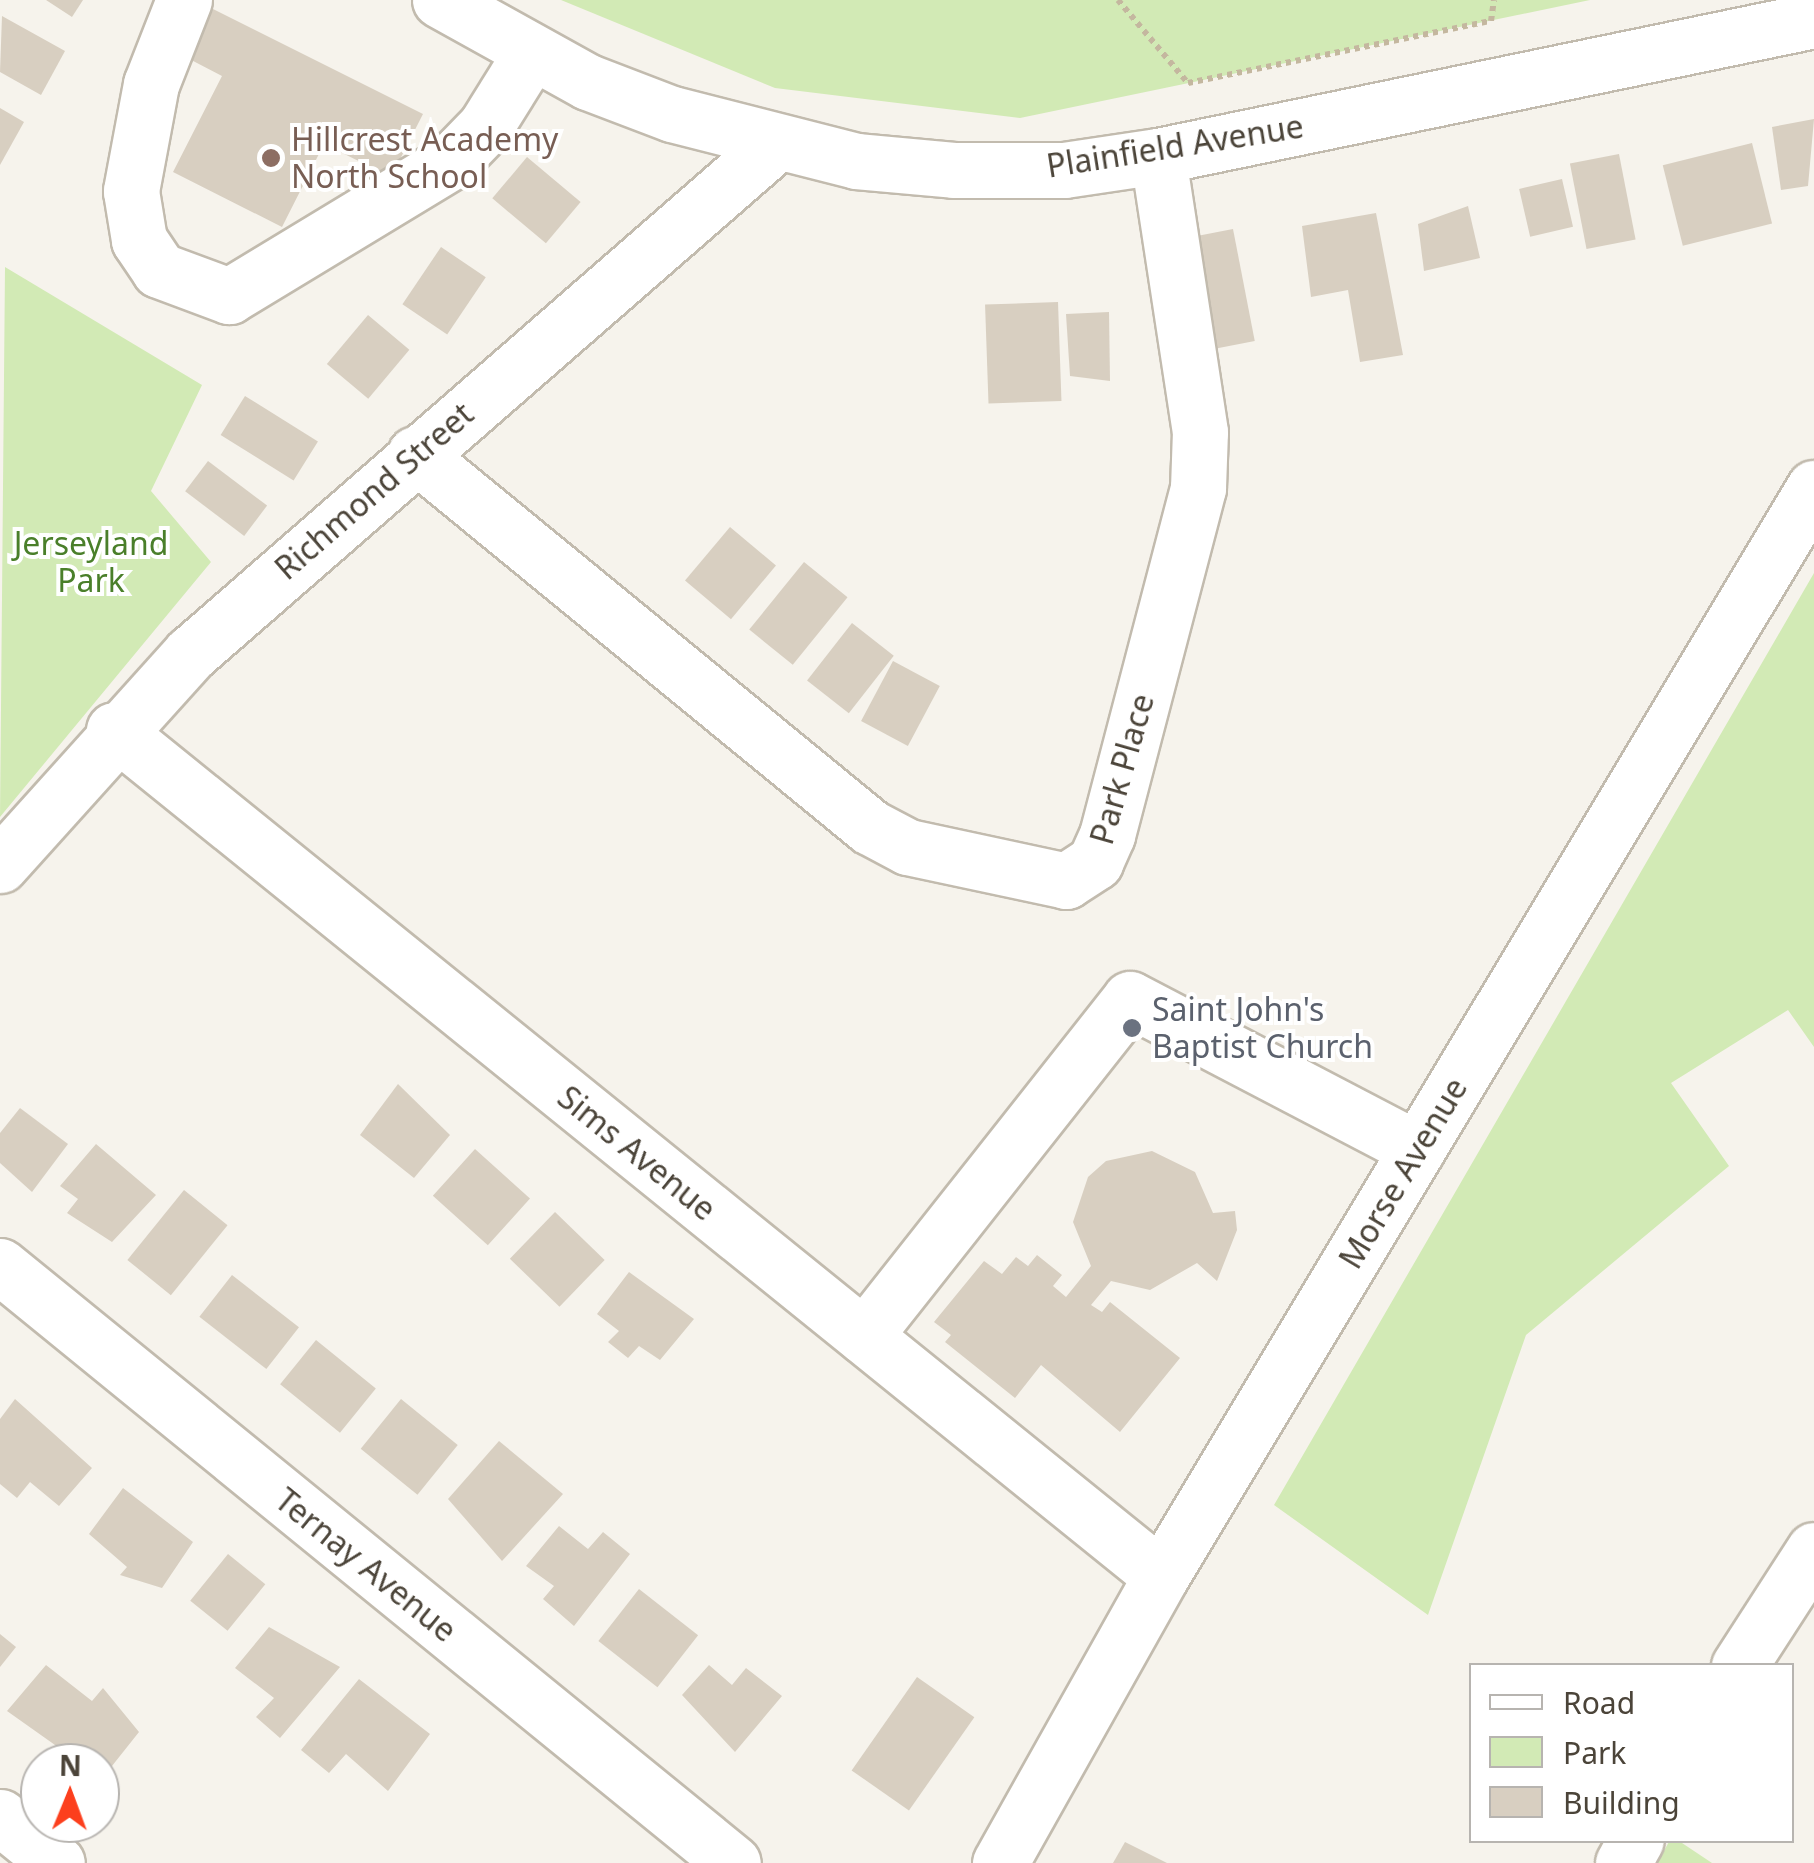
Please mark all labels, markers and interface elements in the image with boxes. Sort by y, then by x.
street label: Plainfield Avenue [1044,107,1306,185]
place label: Hillcrest Academy North School [291,121,558,196]
marker: Hillcrest Academy North School [260,147,282,169]
street label: Richmond Street [267,395,481,587]
park label: Jerseyland Park [14,525,168,600]
street label: Park Place [1082,689,1162,849]
place label: Saint John's Baptist Church [1152,991,1373,1066]
marker: Saint John's Baptist Church [1121,1017,1143,1039]
street label: Morse Avenue [1331,1071,1475,1275]
street label: Sims Avenue [550,1078,724,1228]
street label: Ternay Avenue [268,1480,464,1650]
legend [1469,1663,1794,1843]
text: Road [1563,1682,1635,1723]
text: Park [1563,1732,1626,1773]
north arrow [20,1743,120,1843]
text: N [59,1746,82,1784]
text: Building [1563,1782,1680,1823]

